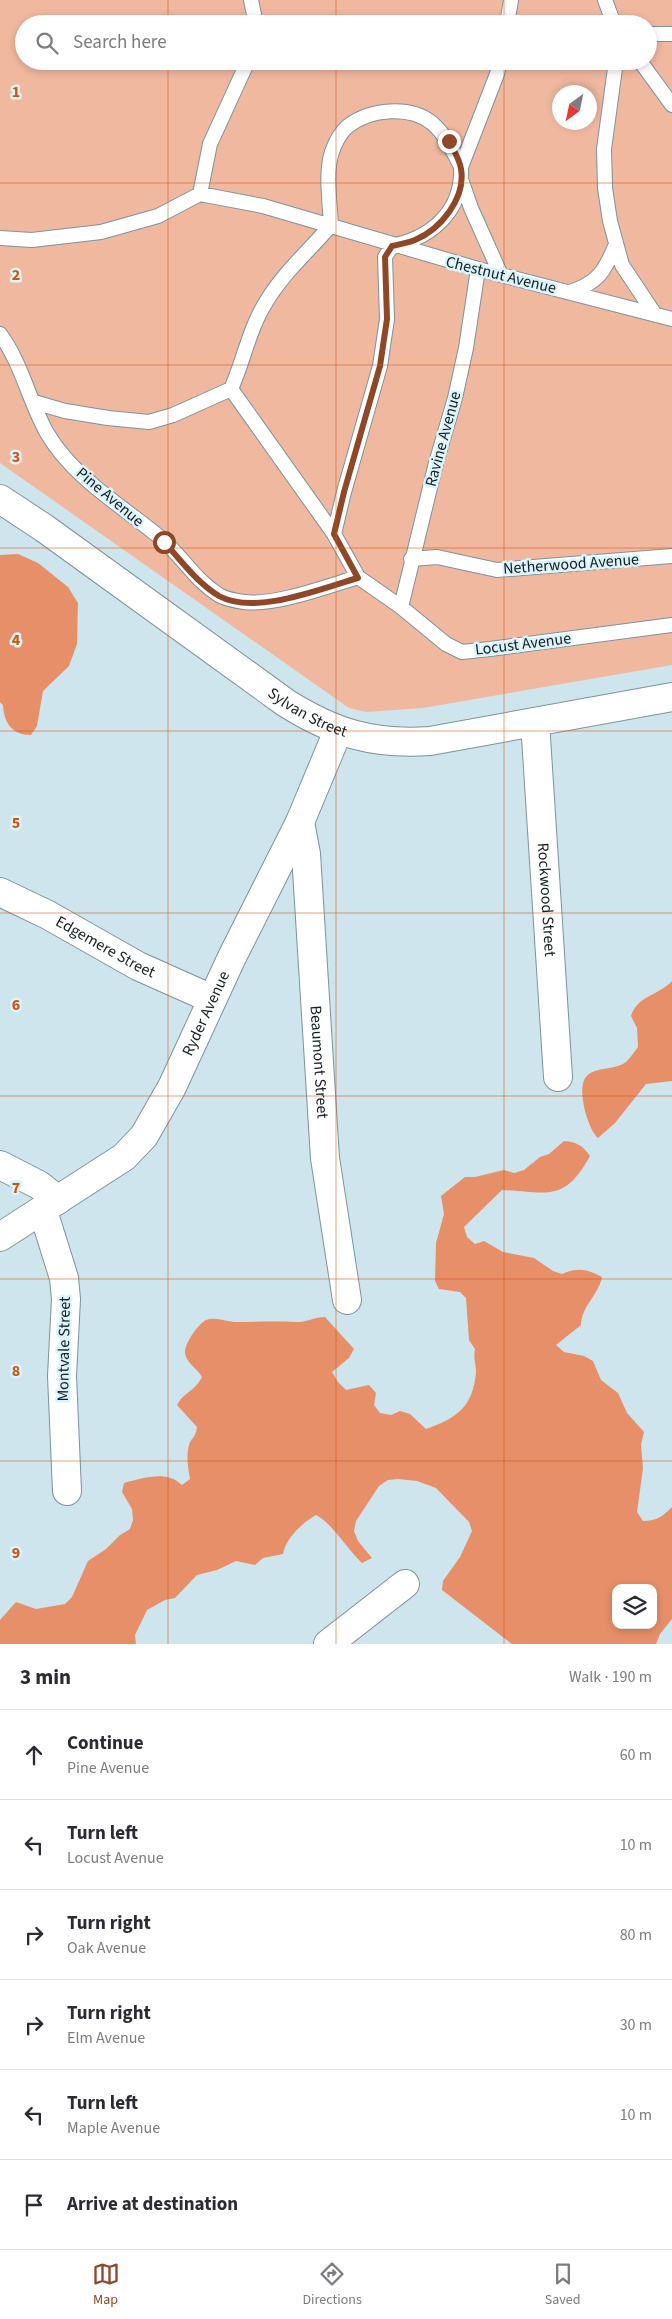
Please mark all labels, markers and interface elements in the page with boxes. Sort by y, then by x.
search box [15,15,657,70]
icon: search [33,29,61,57]
text: Search here [73,29,167,56]
text: 1 [12,81,20,103]
north arrow [552,85,597,130]
route end [438,130,461,153]
street label: Chestnut Avenue [444,251,559,299]
text: 2 [12,264,20,286]
street label: Ravine Avenue [420,389,466,489]
text: 3 [12,446,20,468]
street label: Pine Avenue [71,462,149,532]
route start [153,531,176,554]
street label: Netherwood Avenue [502,548,640,580]
street label: Locust Avenue [474,627,572,661]
text: 4 [12,629,21,651]
street label: Sylvan Street [263,682,351,743]
text: 5 [12,812,20,834]
street label: Rockwood Street [532,842,561,958]
street label: Edgemere Street [52,911,159,984]
street label: Ryder Avenue [177,967,235,1060]
text: 6 [12,994,20,1016]
street label: Beaumont Street [304,1005,334,1120]
text: 7 [12,1177,20,1199]
street label: Montvale Street [52,1296,76,1402]
text: 8 [12,1360,20,1382]
text: 9 [12,1542,20,1564]
map controls [612,1584,657,1629]
button: layers [612,1584,657,1629]
text: 3 min [20,1662,71,1692]
text: Walk · 190 m [569,1666,652,1688]
text: Continue [67,1730,144,1757]
icon: ahead [20,1741,48,1769]
text: 60 m [620,1744,652,1766]
text: Pine Avenue [67,1757,149,1779]
text: Turn left [67,1820,138,1847]
icon: left [20,1831,48,1859]
text: 10 m [620,1834,652,1856]
text: Locust Avenue [67,1847,164,1869]
text: Turn right [67,1910,151,1937]
icon: right [20,1921,48,1949]
text: 80 m [620,1924,652,1946]
text: Oak Avenue [67,1937,146,1959]
text: Turn right [67,2000,151,2027]
icon: right [20,2011,48,2039]
text: 30 m [620,2014,652,2036]
text: Elm Avenue [67,2027,145,2049]
text: Turn left [67,2090,138,2117]
icon: left [20,2101,48,2129]
text: 10 m [620,2104,652,2126]
text: Maple Avenue [67,2117,160,2139]
icon: arrive [20,2191,48,2219]
text: Arrive at destination [67,2191,238,2218]
tab: Map [92,2260,120,2310]
tab: Directions [303,2260,362,2310]
tab: Saved [545,2260,580,2310]

